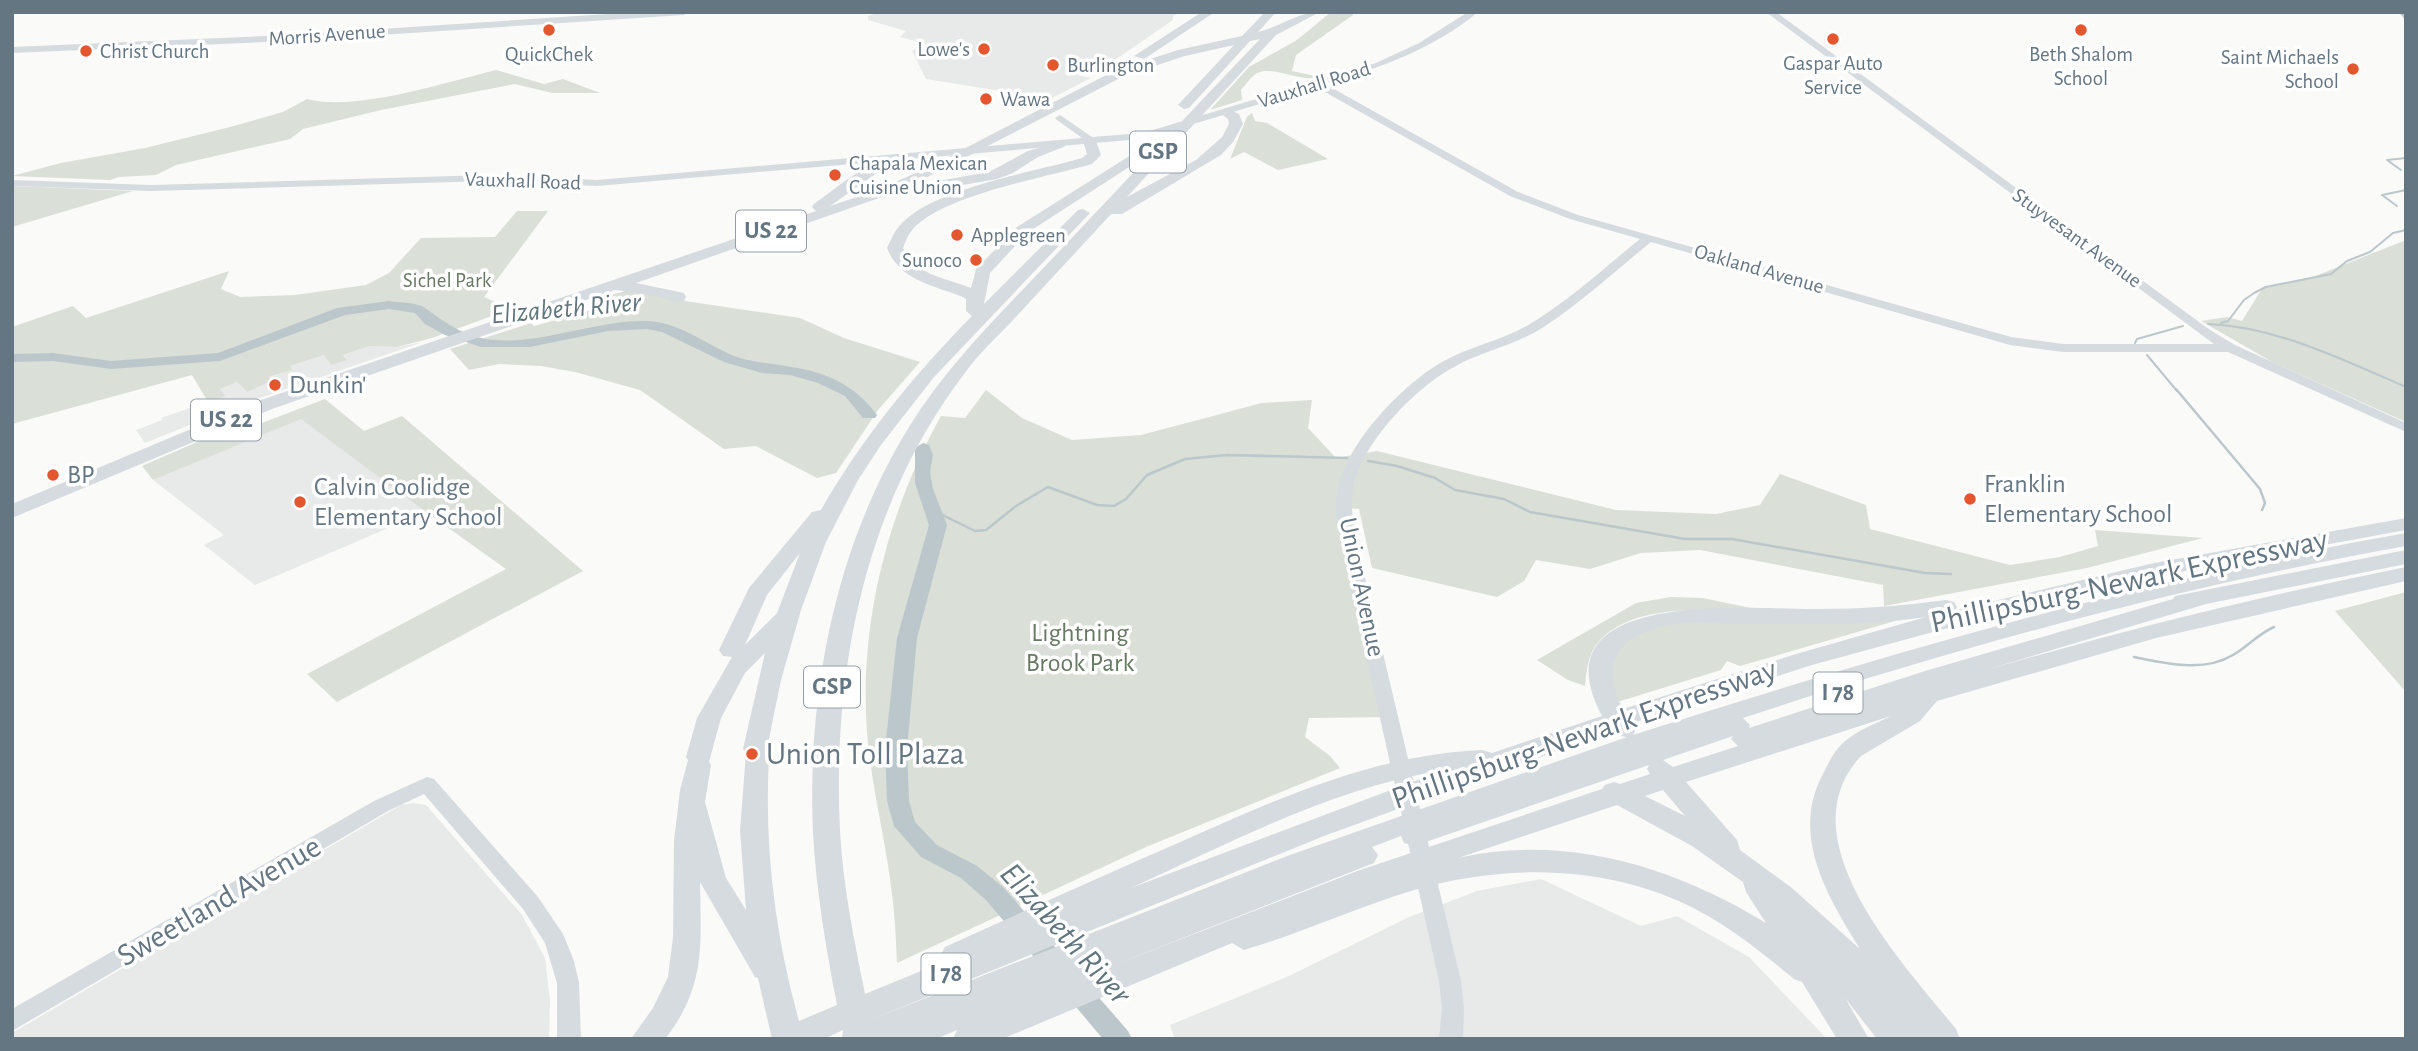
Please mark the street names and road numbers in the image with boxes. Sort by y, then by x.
street label: Morris Avenue [268,20,386,50]
street label: Vauxhall Road [1255,58,1373,112]
road number: GSP [1130,132,1186,172]
street label: Vauxhall Road [464,168,582,194]
street label: Stuyvesant Avenue [2009,184,2145,292]
road number: US 22 [736,210,806,252]
street label: Oakland Avenue [1692,240,1826,298]
road number: US 22 [191,400,261,440]
street label: Union Avenue [1335,515,1389,659]
street label: Phillipsburg-Newark Expressway [1928,523,2331,639]
street label: Phillipsburg-Newark Expressway [1387,653,1781,815]
road number: GSP [804,666,860,708]
road number: I 78 [1814,672,1862,714]
street label: Sweetland Avenue [112,830,326,972]
road number: I 78 [922,954,970,994]

